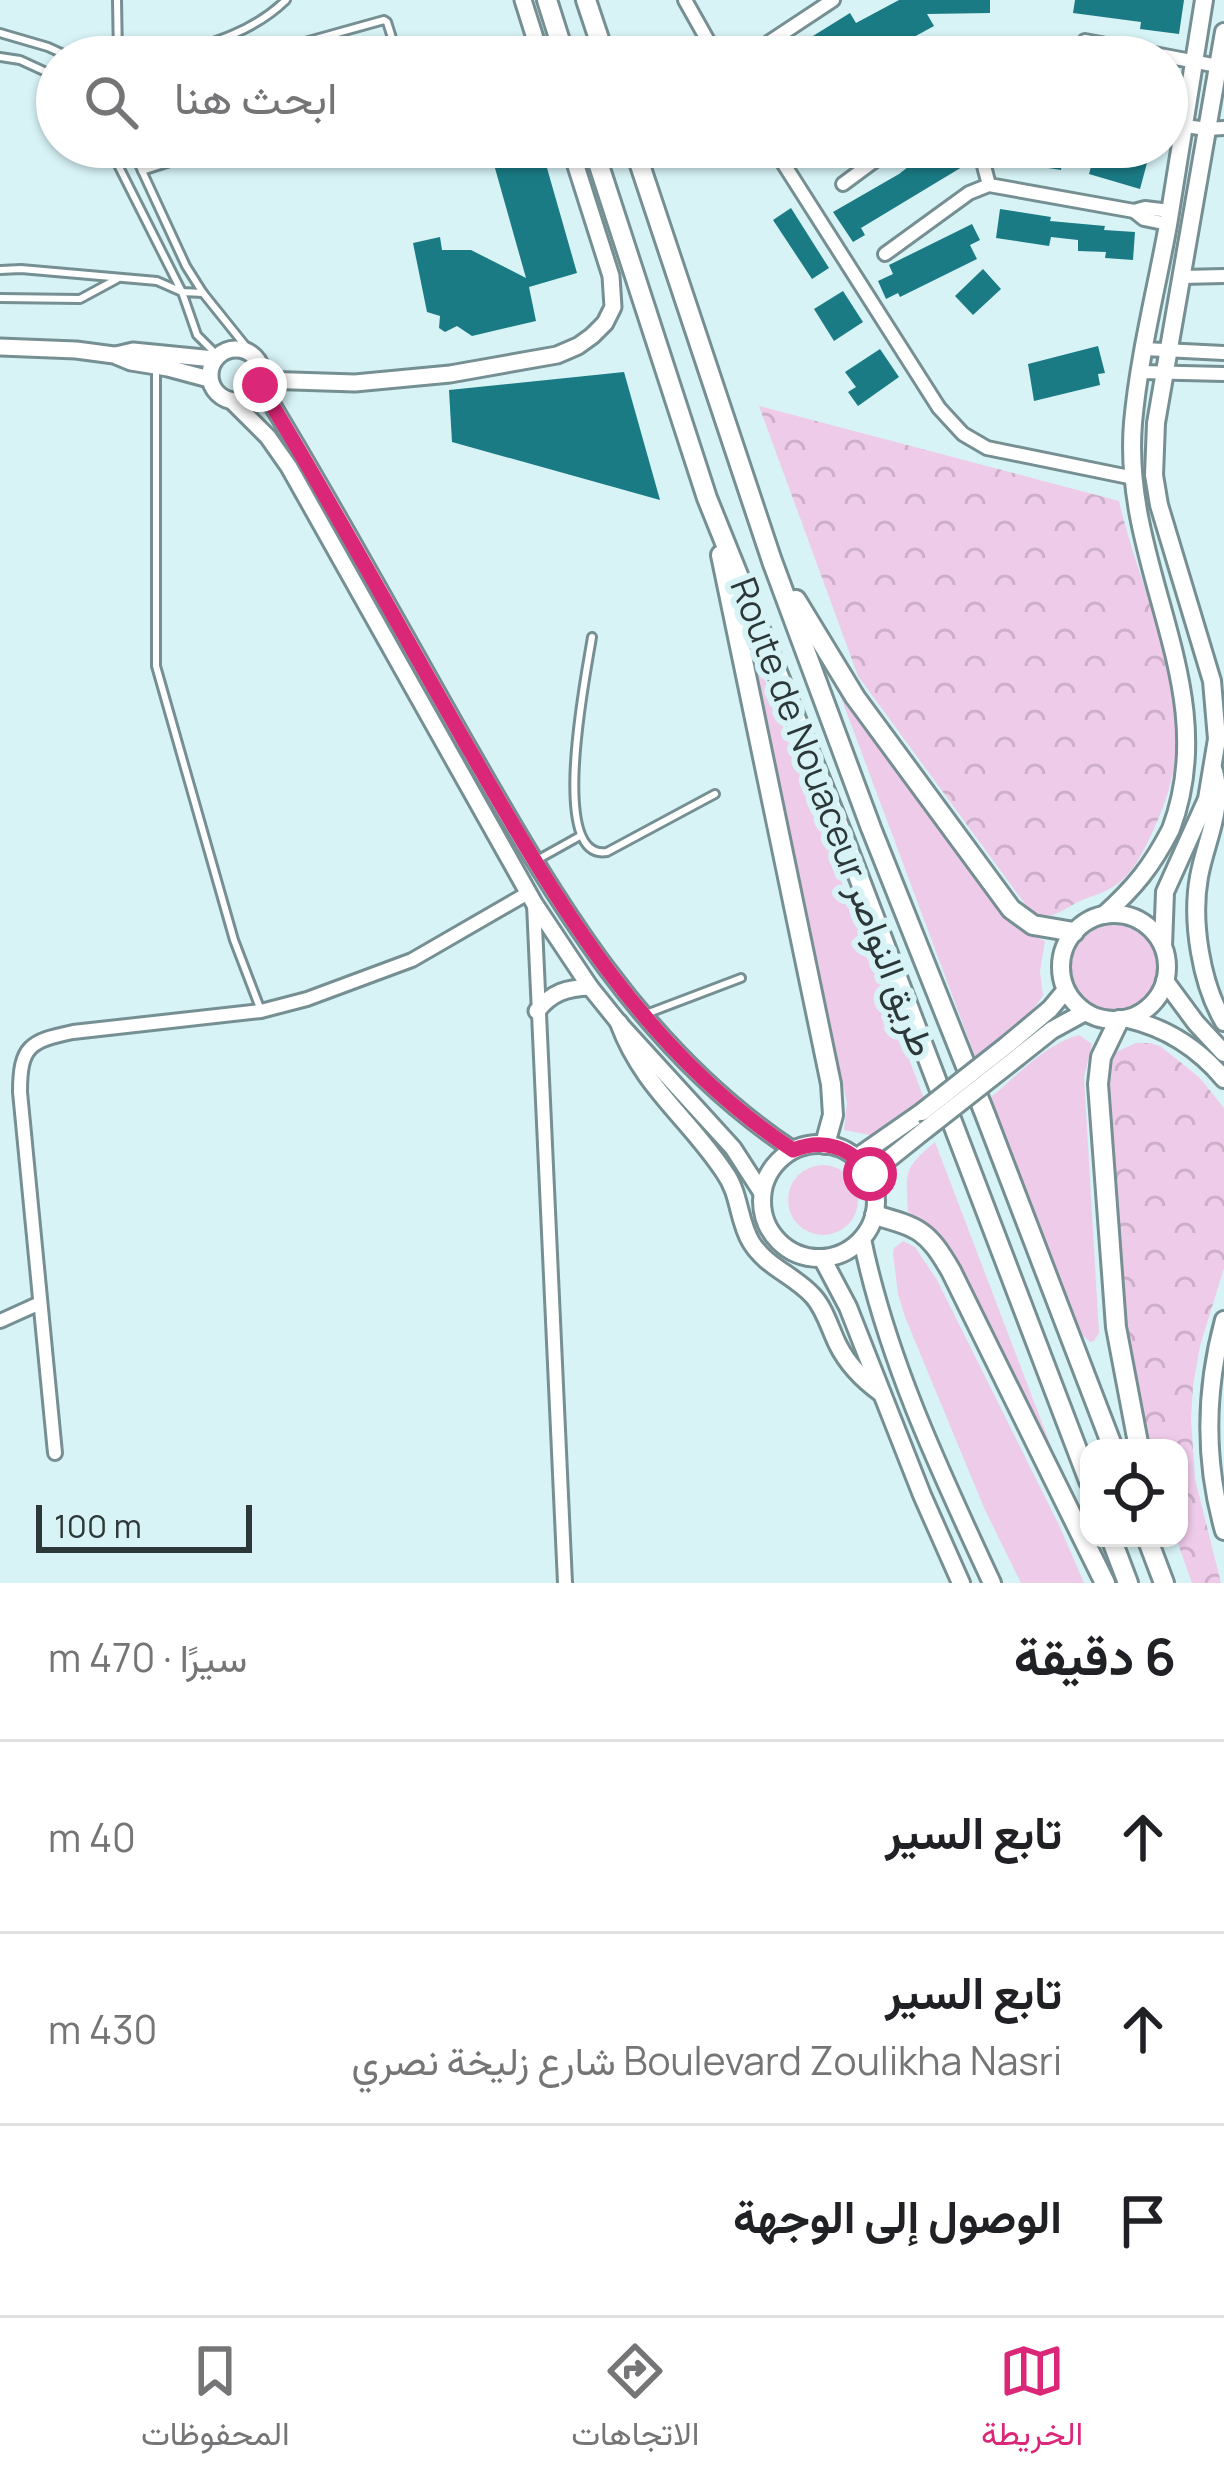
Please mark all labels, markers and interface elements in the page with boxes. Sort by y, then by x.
search box [36,36,1188,168]
text: ابحث هنا [174,66,337,128]
icon: search [78,69,144,135]
route end [233,358,287,412]
street label: Route de Nouaceur طريق النواصر [719,570,948,1063]
route start [843,1147,897,1201]
map controls [1080,1439,1188,1547]
button: locate [1080,1439,1188,1547]
scale bar [36,1499,252,1552]
text: 100 m [54,1503,142,1548]
text: 6 دقيقة [1014,1621,1176,1690]
text: سيرًا · 470 m [48,1630,247,1684]
text: تابع السير [885,1801,1062,1863]
icon: ahead [1110,1804,1176,1870]
text: 40 m [48,1810,136,1864]
text: تابع السير [885,1961,1062,2023]
icon: ahead [1110,1996,1176,2062]
text: 430 m [48,2002,157,2056]
text: Boulevard Zoulikha Nasri شارع زليخة نصري [352,2033,1062,2087]
text: الوصول إلى الوجهة [733,2185,1062,2247]
icon: arrive [1110,2188,1176,2254]
tab: المحفوظات [141,2338,290,2463]
tab: الاتجاهات [571,2338,699,2463]
tab: الخريطة [981,2338,1083,2463]

